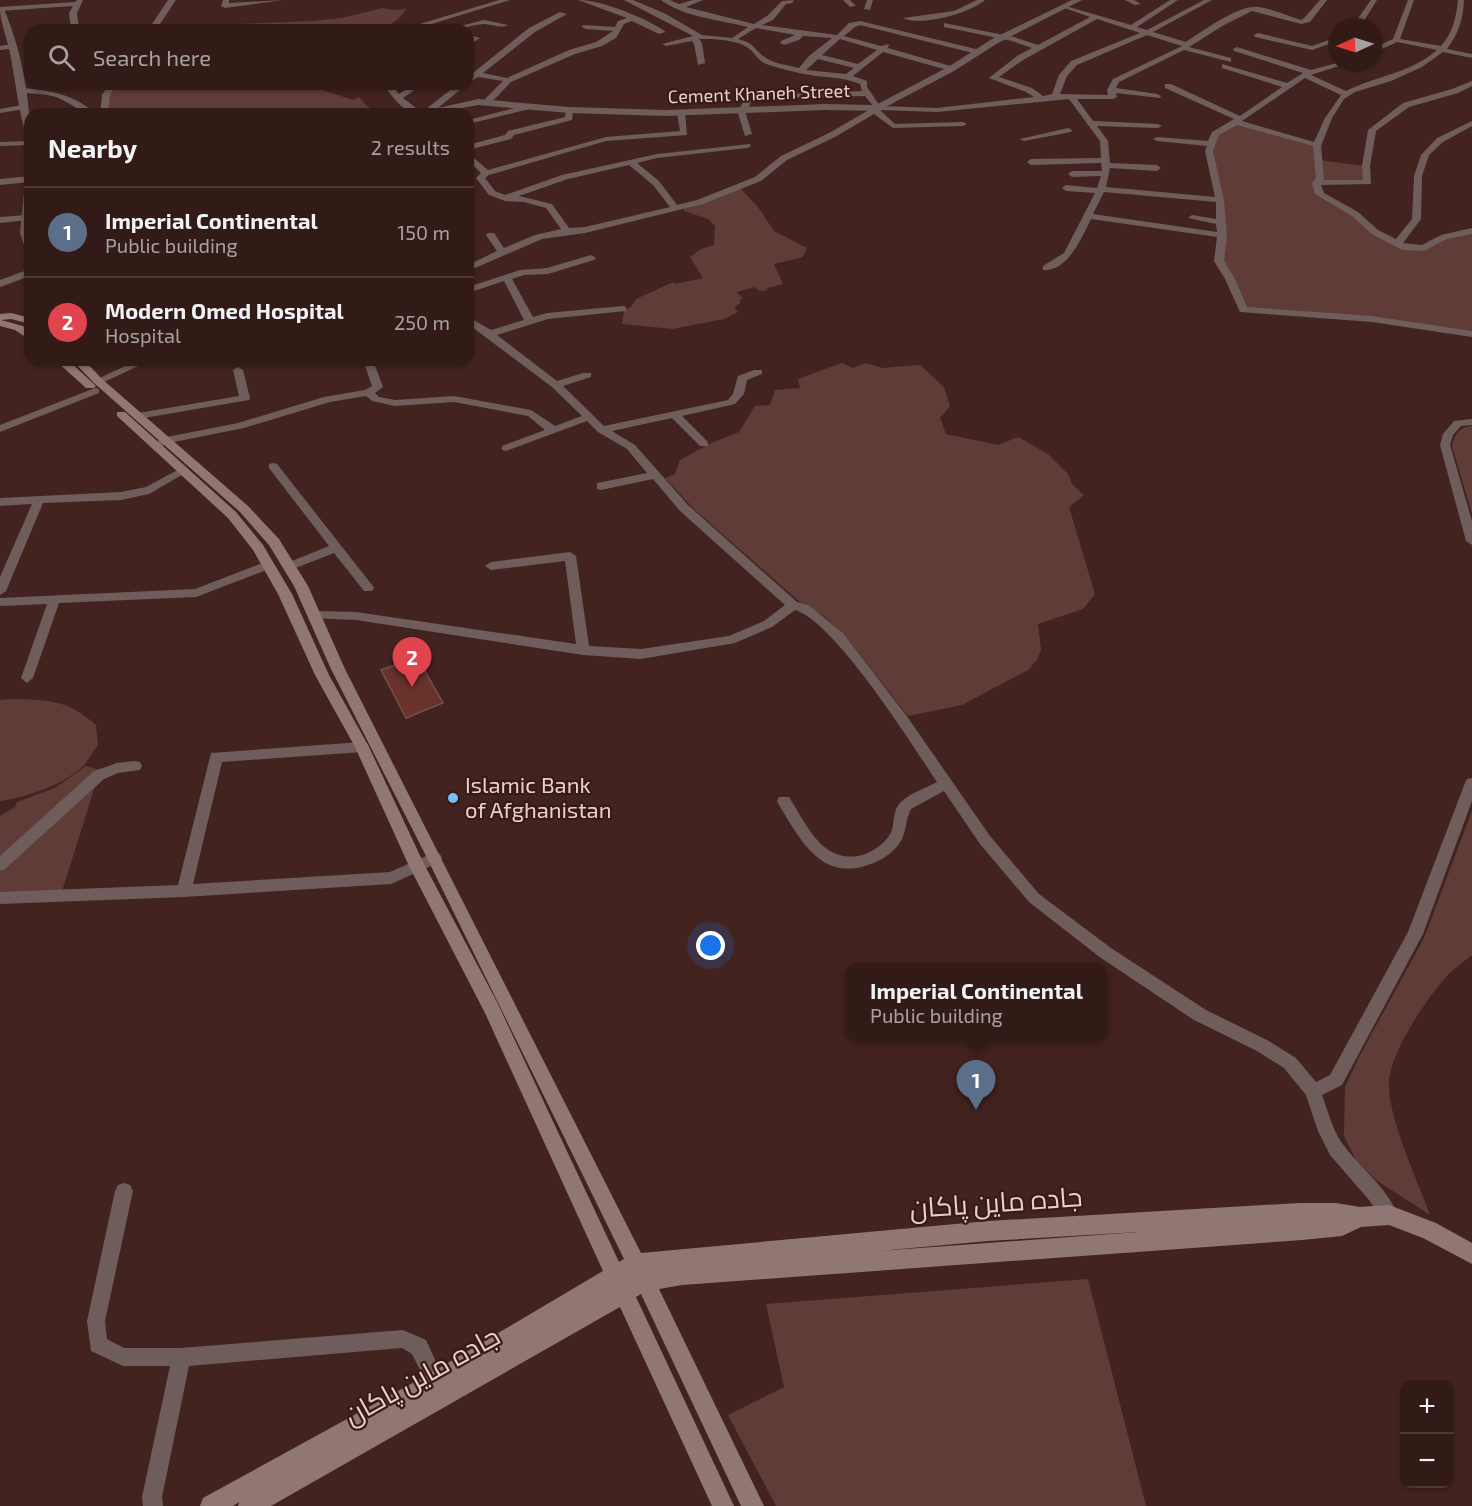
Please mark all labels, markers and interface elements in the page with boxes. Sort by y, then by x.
north arrow [1328,18,1382,72]
search box [24,24,474,90]
icon: search [45,41,78,74]
text: Search here [93,44,211,70]
street label: Cement Khaneh Street [667,79,851,107]
text: Nearby [48,132,137,163]
text: 2 results [371,135,450,159]
text: Imperial Continental [105,207,318,233]
text: 1 [63,220,72,244]
text: 150 m [397,220,450,244]
text: Public building [105,233,238,257]
text: Modern Omed Hospital [105,297,344,323]
text: 2 [62,310,73,334]
text: 250 m [394,310,450,334]
text: Hospital [105,323,181,347]
pin: 2 [392,638,432,687]
place label: Islamic Bank of Afghanistan [465,771,611,822]
marker: Islamic Bank of Afghanistan [446,791,460,805]
your location [696,931,725,960]
popup [846,963,1107,1041]
text: Imperial Continental [870,977,1083,1003]
text: Public building [870,1003,1003,1027]
pin: 1 [956,1060,996,1110]
street label: جاده ماین پاکان [908,1179,1084,1227]
street label: جاده ماین پاکان [338,1318,506,1434]
map controls [1400,1380,1454,1488]
button: + [1400,1380,1454,1434]
button: − [1400,1434,1454,1488]

